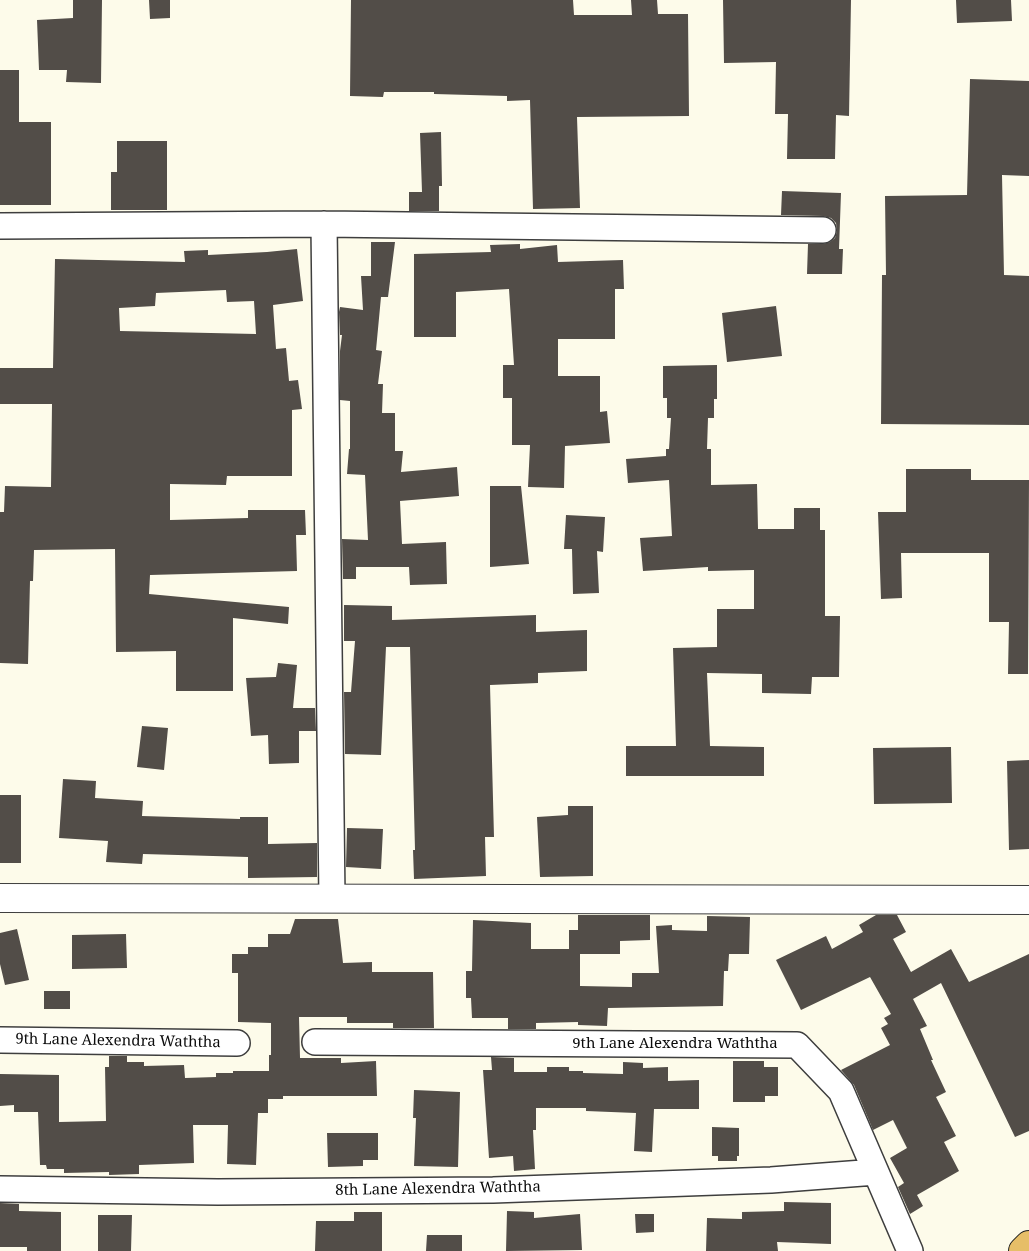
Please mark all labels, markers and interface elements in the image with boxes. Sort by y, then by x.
street label: 9th Lane Alexendra Waththa [15,1030,221,1052]
street label: 9th Lane Alexendra Waththa [572,1035,778,1053]
street label: 8th Lane Alexendra Waththa [335,1178,541,1200]

